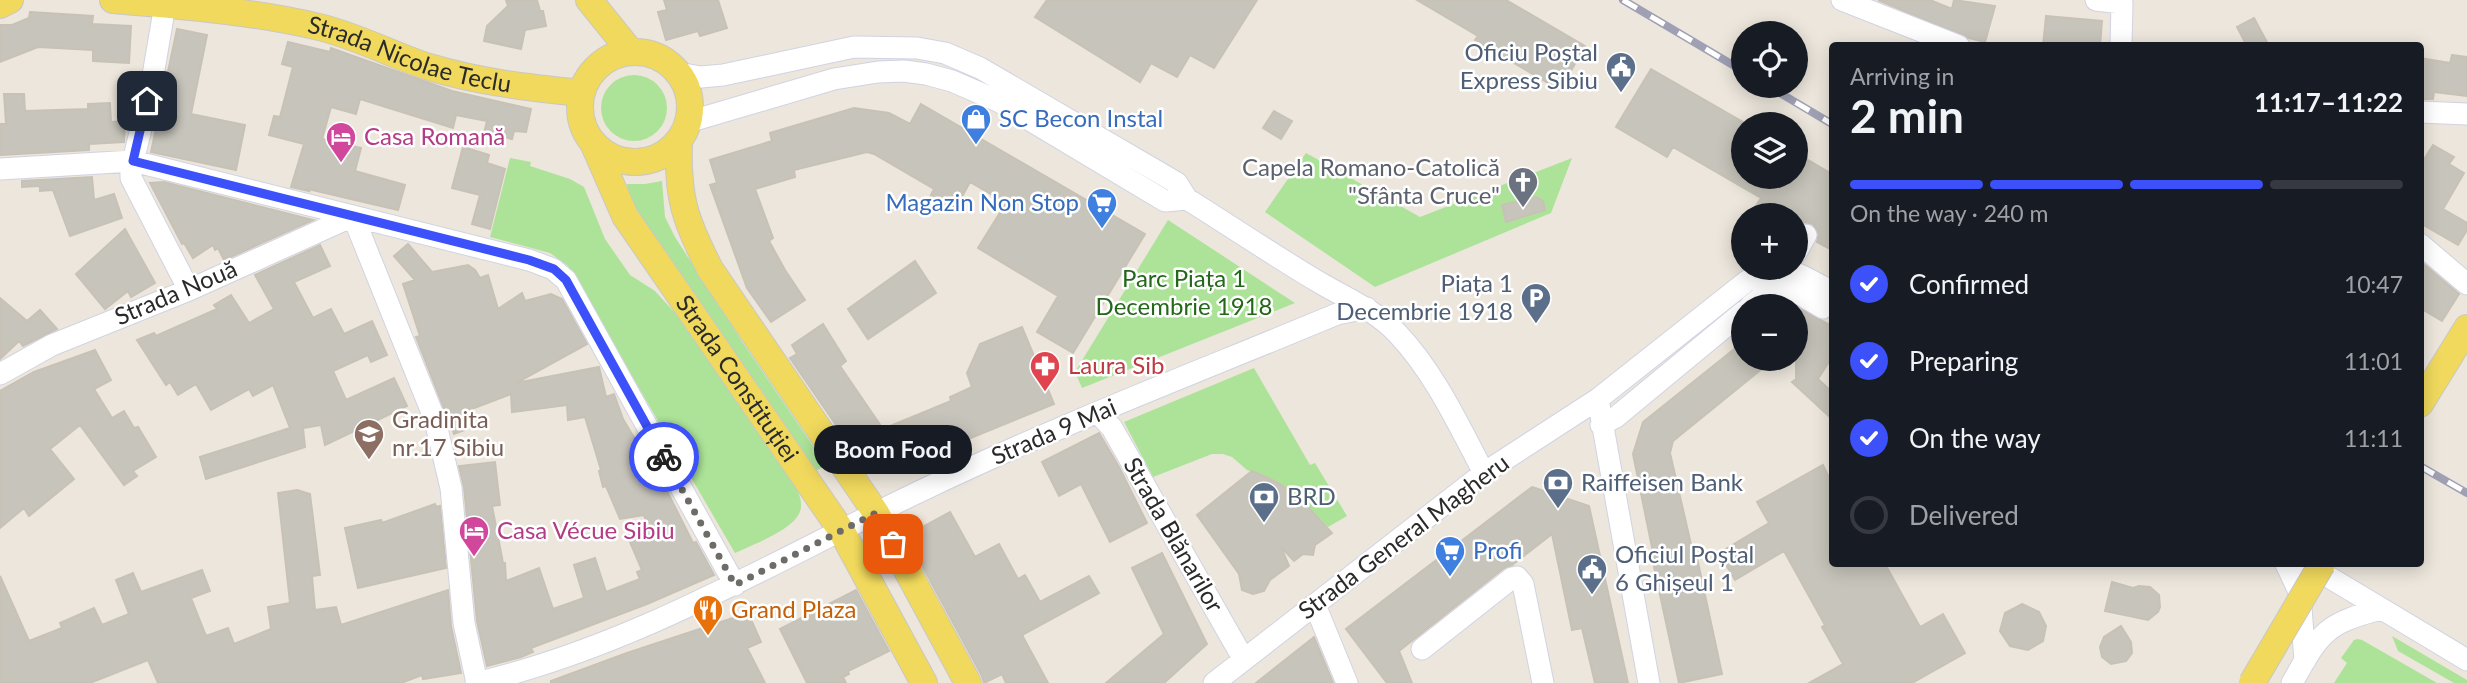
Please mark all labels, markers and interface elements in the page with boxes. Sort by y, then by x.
street label: Strada Nicolae Teclu [305,9,513,98]
map controls [1731,21,1808,371]
button: locate [1731,21,1808,98]
place label: Oficiu Poștal Express Sibiu [1460,37,1598,94]
public building icon: Oficiu Poștal Express Sibiu [1604,50,1638,94]
text: Arriving in [1850,62,1954,90]
pin [117,71,177,131]
icon: home [128,82,166,120]
text: 11:17–11:22 [2254,86,2403,118]
text: 2 min [1850,88,1964,143]
shop icon: SC Becon Instal [959,102,993,146]
place label: SC Becon Instal [999,103,1163,132]
button: layers [1731,112,1808,189]
hotel icon: Casa Romană [324,120,358,164]
place label: Casa Romană [364,121,505,150]
place label: Capela Romano-Catolică "Sfânta Cruce" [1242,152,1500,209]
church icon: Capela Romano-Catolică "Sfânta Cruce" [1506,165,1540,209]
supermarket icon: Magazin Non Stop [1085,186,1119,230]
place label: Magazin Non Stop [885,187,1079,216]
text: On the way · 240 m [1850,199,2049,227]
button: + [1731,203,1808,280]
street label: Strada Nouă [110,253,241,330]
park label: Parc Piața 1 Decembrie 1918 [1096,263,1272,320]
icon: check [1850,265,1888,303]
place label: Piața 1 Decembrie 1918 [1336,268,1513,325]
text: Confirmed [1909,268,2029,300]
text: 10:47 [2344,270,2403,298]
parking icon: Piața 1 Decembrie 1918 [1519,281,1553,325]
street label: Strada Constituției [671,289,806,467]
button: − [1731,294,1808,371]
icon: check [1850,342,1888,380]
text: Preparing [1909,345,2018,377]
text: 11:01 [2344,347,2403,375]
pharmacy icon: Laura Sib [1028,349,1062,393]
place label: Laura Sib [1068,350,1164,379]
street label: Strada 9 Mai [987,391,1120,470]
place label: Gradinita nr.17 Sibiu [392,404,504,461]
school or university icon: Gradinita nr.17 Sibiu [352,417,386,461]
icon: check [1850,419,1888,457]
courier [629,422,699,492]
text: On the way [1909,422,2041,454]
text: 11:11 [2344,424,2403,452]
callout: Boom Food [814,425,972,474]
text: Boom Food [834,435,952,463]
icon: bike [645,438,683,476]
street label: Strada General Magheru [1292,447,1514,624]
street label: Strada Blănarilor [1118,452,1230,617]
bank icon: Raiffeisen Bank [1541,466,1575,510]
place label: Raiffeisen Bank [1581,467,1744,496]
bank icon: BRD [1247,480,1281,524]
place label: BRD [1287,481,1336,510]
text: Delivered [1909,499,2019,531]
hotel icon: Casa Vécue Sibiu [457,514,491,558]
pin [863,514,923,574]
place label: Casa Vécue Sibiu [497,515,675,544]
icon: bag [874,525,912,563]
supermarket icon: Profi [1433,534,1467,578]
place label: Profi [1473,535,1523,564]
place label: Oficiul Poștal 6 Ghișeul 1 [1615,539,1754,596]
public building icon: Oficiul Poștal 6 Ghișeul 1 [1575,552,1609,596]
restaurant icon: Grand Plaza [691,593,725,637]
place label: Grand Plaza [731,594,857,623]

